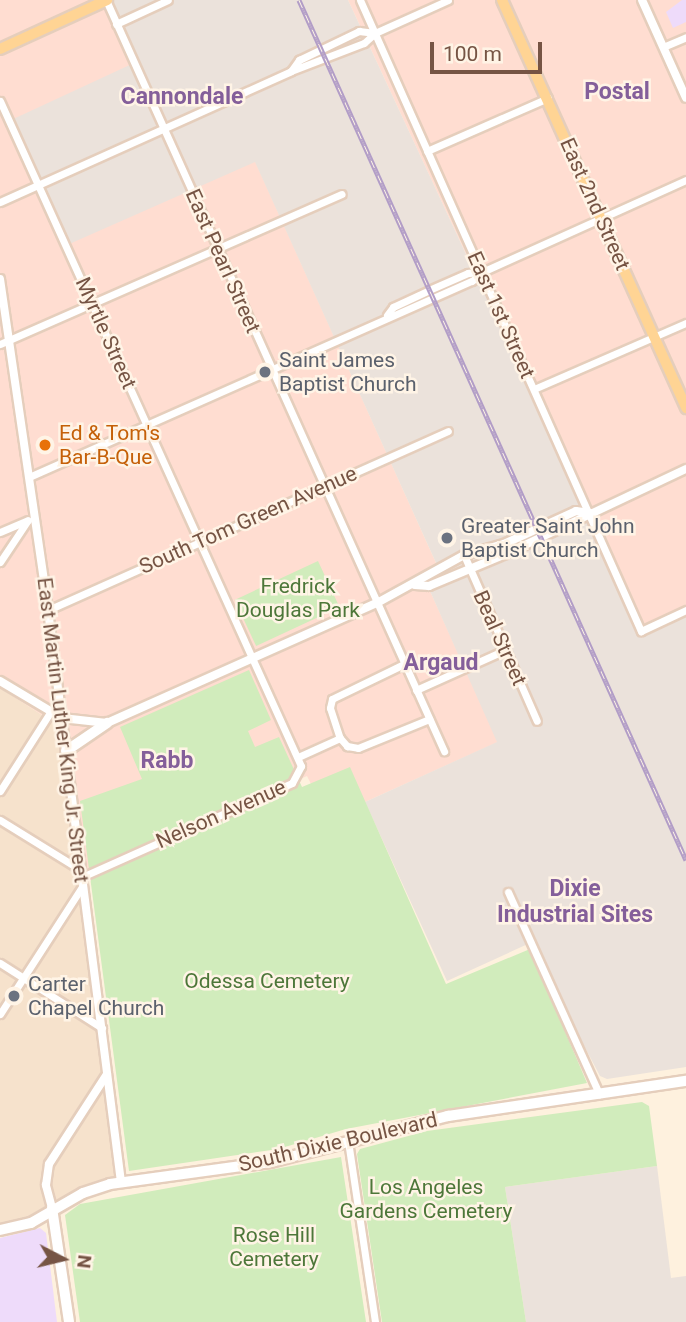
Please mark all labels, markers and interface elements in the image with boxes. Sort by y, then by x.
scale bar [434,28,546,72]
text: 100 m [443,42,502,66]
district label: Postal [584,78,650,106]
district label: Cannondale [121,83,243,111]
street label: East 2nd Street [555,134,635,274]
street label: East Pearl Street [180,185,266,337]
street label: East 1st Street [462,248,540,382]
street label: Myrtle Street [70,273,142,393]
place label: Saint James Baptist Church [279,347,416,397]
marker: Saint James Baptist Church [257,364,273,380]
place label: Ed & Tom's Bar-B-Que [59,420,161,470]
marker: Ed & Tom's Bar-B-Que [37,437,53,453]
street label: South Tom Green Avenue [135,461,361,579]
place label: Greater Saint John Baptist Church [461,513,635,563]
marker: Greater Saint John Baptist Church [439,530,455,546]
park label: Fredrick Douglas Park [236,573,360,623]
street label: East Martin Luther King Jr. Street [32,576,94,884]
street label: Beal Street [468,587,532,689]
district label: Argaud [404,649,478,677]
district label: Rabb [141,747,193,775]
street label: Nelson Avenue [152,774,290,854]
district label: Dixie Industrial Sites [497,875,653,929]
park label: Odessa Cemetery [184,968,350,994]
place label: Carter Chapel Church [28,971,164,1021]
marker: Carter Chapel Church [6,988,22,1004]
street label: South Dixie Boulevard [236,1107,440,1177]
park label: Los Angeles Gardens Cemetery [340,1174,512,1224]
park label: Rose Hill Cemetery [229,1222,319,1272]
north arrow [28,1224,98,1294]
text: N [72,1254,97,1270]

